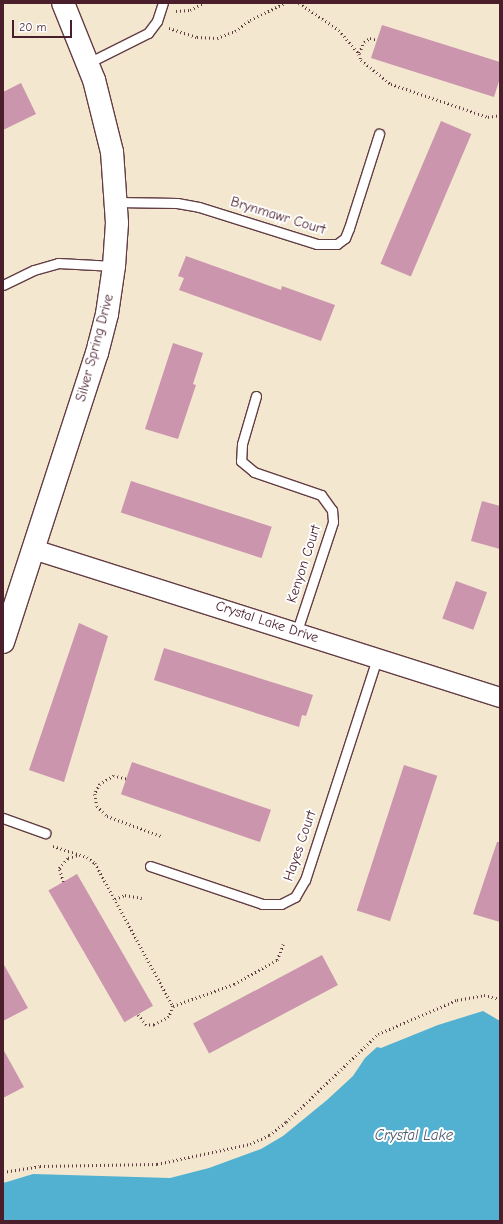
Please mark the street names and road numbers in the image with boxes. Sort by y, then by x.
street label: Brynmawr Court [229,194,327,238]
street label: Silver Spring Drive [73,292,117,404]
street label: Kenyon Court [283,523,325,605]
street label: Crystal Lake Drive [213,597,321,647]
street label: Hayes Court [280,808,320,884]

